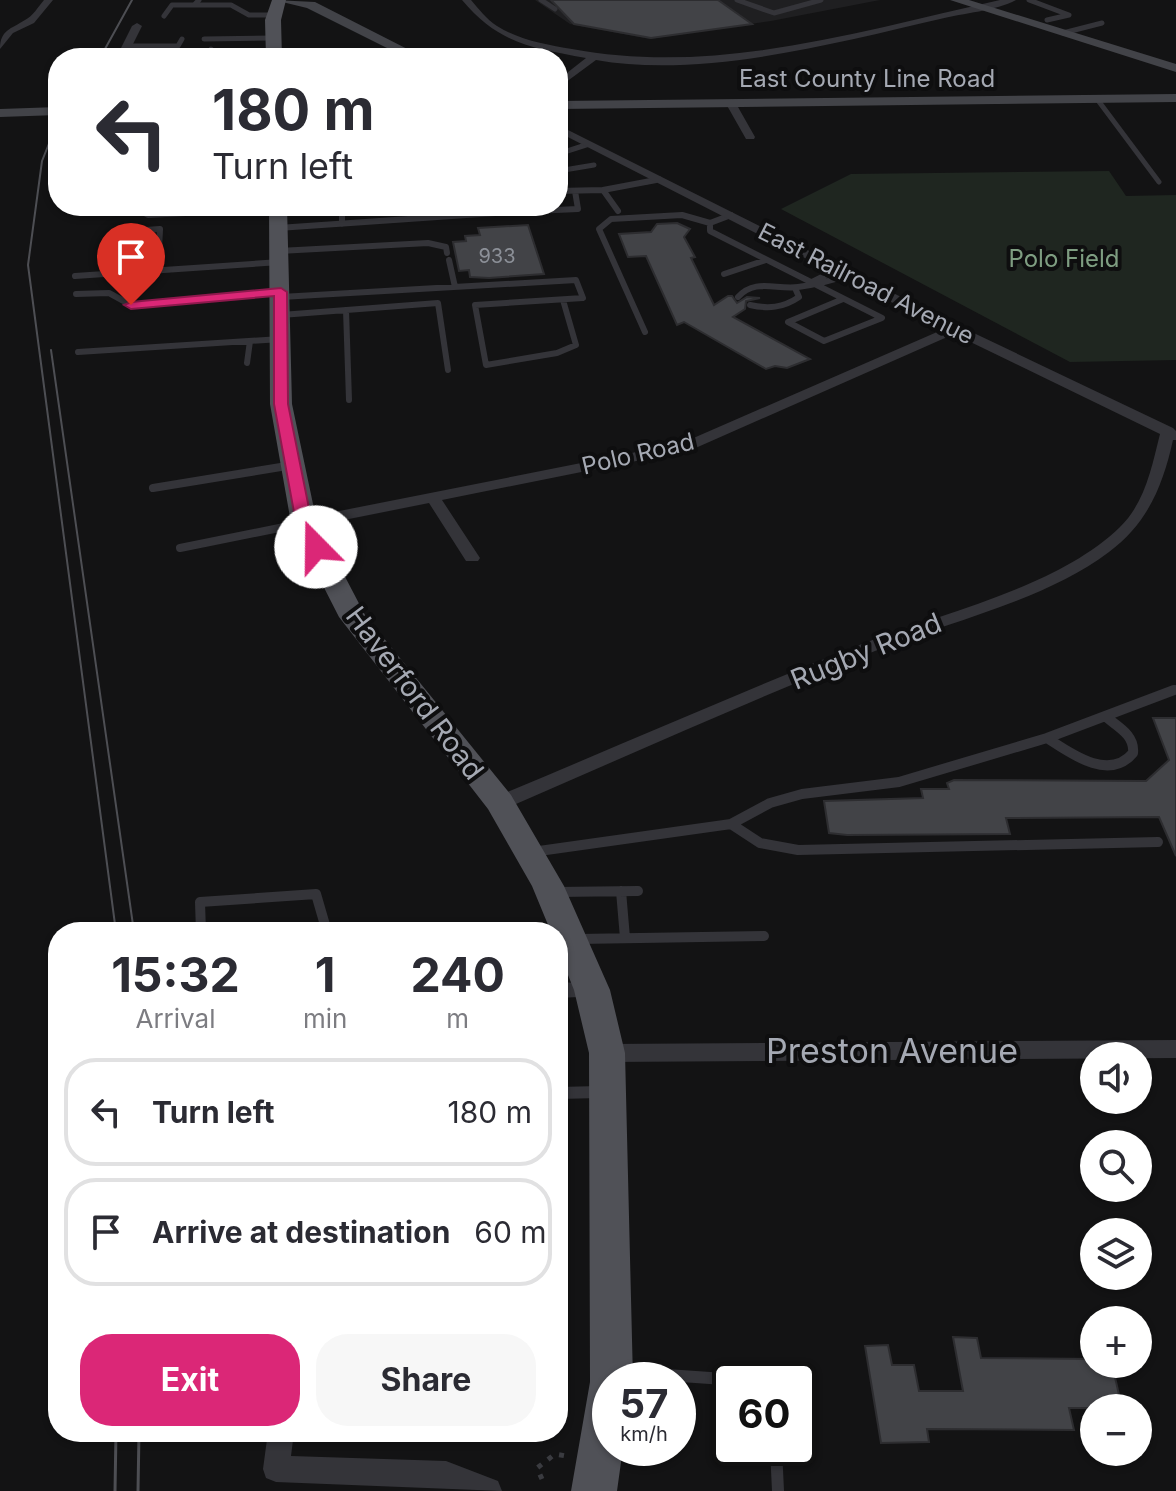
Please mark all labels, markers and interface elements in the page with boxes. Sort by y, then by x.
street label: East County Line Road [739,64,995,93]
text: 180 m [212,76,375,144]
icon: left [80,80,184,184]
text: Turn left [212,144,353,188]
street label: East Railroad Avenue [754,217,979,351]
pin [97,223,165,305]
icon: arrive [109,235,153,279]
house number: 933 [478,244,516,268]
park label: Polo Field [1008,244,1120,273]
street label: Polo Road [579,427,697,481]
position arrow [274,505,358,589]
street label: Haverford Road [339,600,491,786]
street label: Rugby Road [786,605,946,697]
text: 15:32 [111,945,240,1004]
text: 1 [315,945,336,1004]
text: 240 [411,945,505,1004]
text: Arrival [135,1003,215,1034]
text: min [303,1003,347,1034]
text: m [446,1003,469,1034]
street label: Preston Avenue [766,1030,1018,1071]
map controls [1080,1042,1152,1466]
button: sound [1080,1042,1152,1114]
icon: left [84,1090,128,1134]
text: Turn left [152,1094,274,1130]
text: 180 m [448,1094,532,1130]
button: search [1080,1130,1152,1202]
icon: arrive [84,1210,128,1254]
text: Arrive at destination [152,1214,450,1250]
text: 60 m [474,1214,547,1250]
button: layers [1080,1218,1152,1290]
button: + [1080,1306,1152,1378]
button: Exit [80,1334,300,1426]
button: Share [316,1334,536,1426]
speed limit sign: 60 [712,1362,816,1466]
text: 57 [620,1379,668,1428]
button: − [1080,1394,1152,1466]
text: km/h [620,1422,668,1446]

